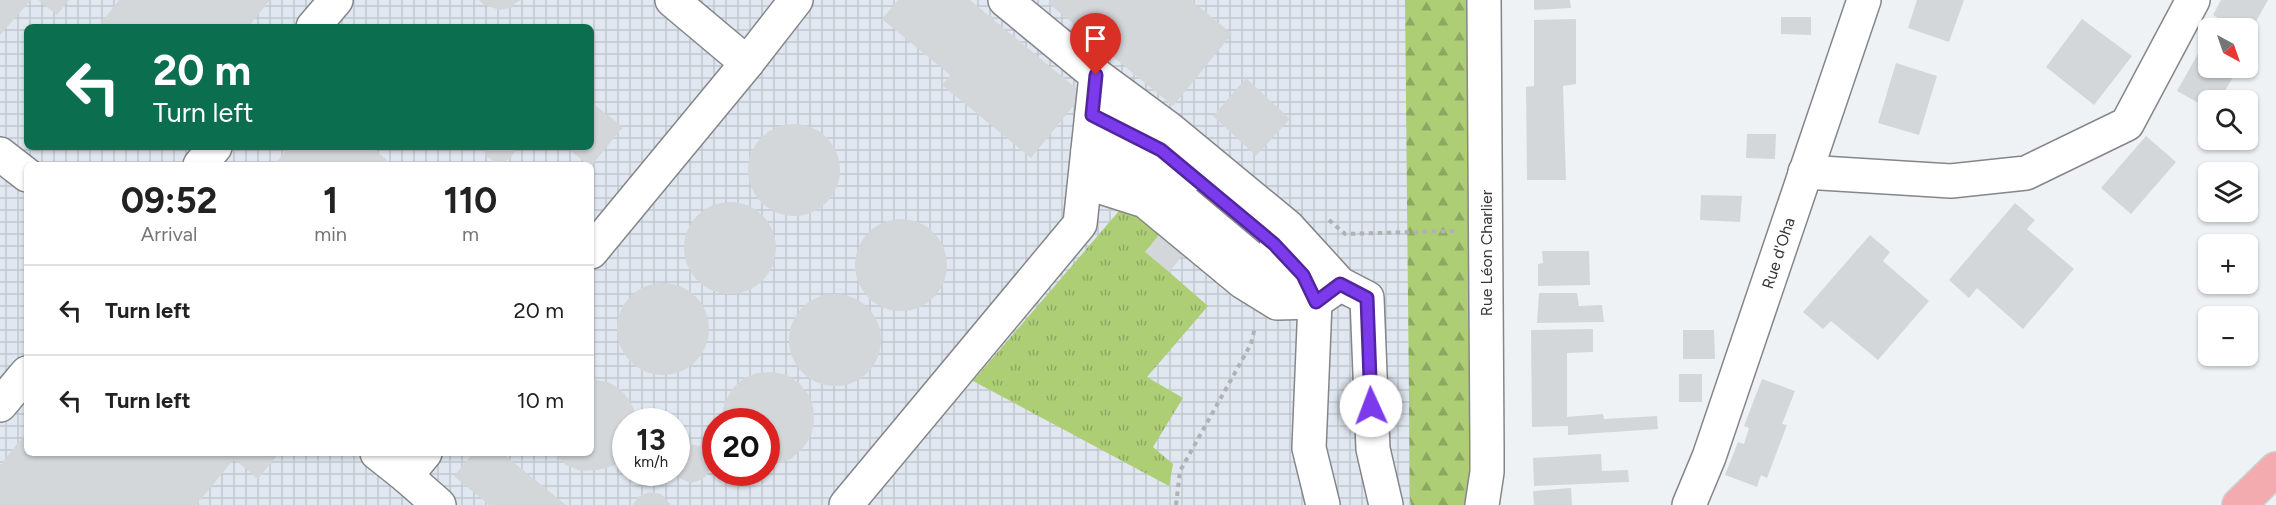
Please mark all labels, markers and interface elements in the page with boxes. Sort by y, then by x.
pin [1070,13,1121,75]
north arrow [2198,18,2258,78]
map controls [2198,18,2258,366]
icon: arrive [1079,22,1112,55]
text: 20 m [153,45,251,96]
icon: left [54,48,132,126]
button: search [2198,90,2258,150]
text: Turn left [153,96,253,129]
button: layers [2198,162,2258,222]
text: 09:52 [121,179,217,222]
text: 1 [323,179,338,222]
text: 110 [444,179,497,222]
street label: Rue Léon Charlier [1477,189,1496,316]
street label: Rue d'Oha [1758,215,1799,291]
text: Arrival [141,222,197,246]
text: min [314,222,347,246]
text: m [462,222,479,246]
button: + [2198,234,2258,294]
icon: left [54,294,87,327]
text: Turn left [105,297,191,324]
text: 20 m [513,297,564,324]
button: − [2198,306,2258,366]
position arrow [1339,374,1403,438]
icon: left [54,384,87,417]
text: Turn left [105,387,191,414]
text: 10 m [517,387,564,414]
speed limit sign: 20 [702,408,780,486]
text: 13 [636,421,666,458]
text: km/h [634,453,668,471]

